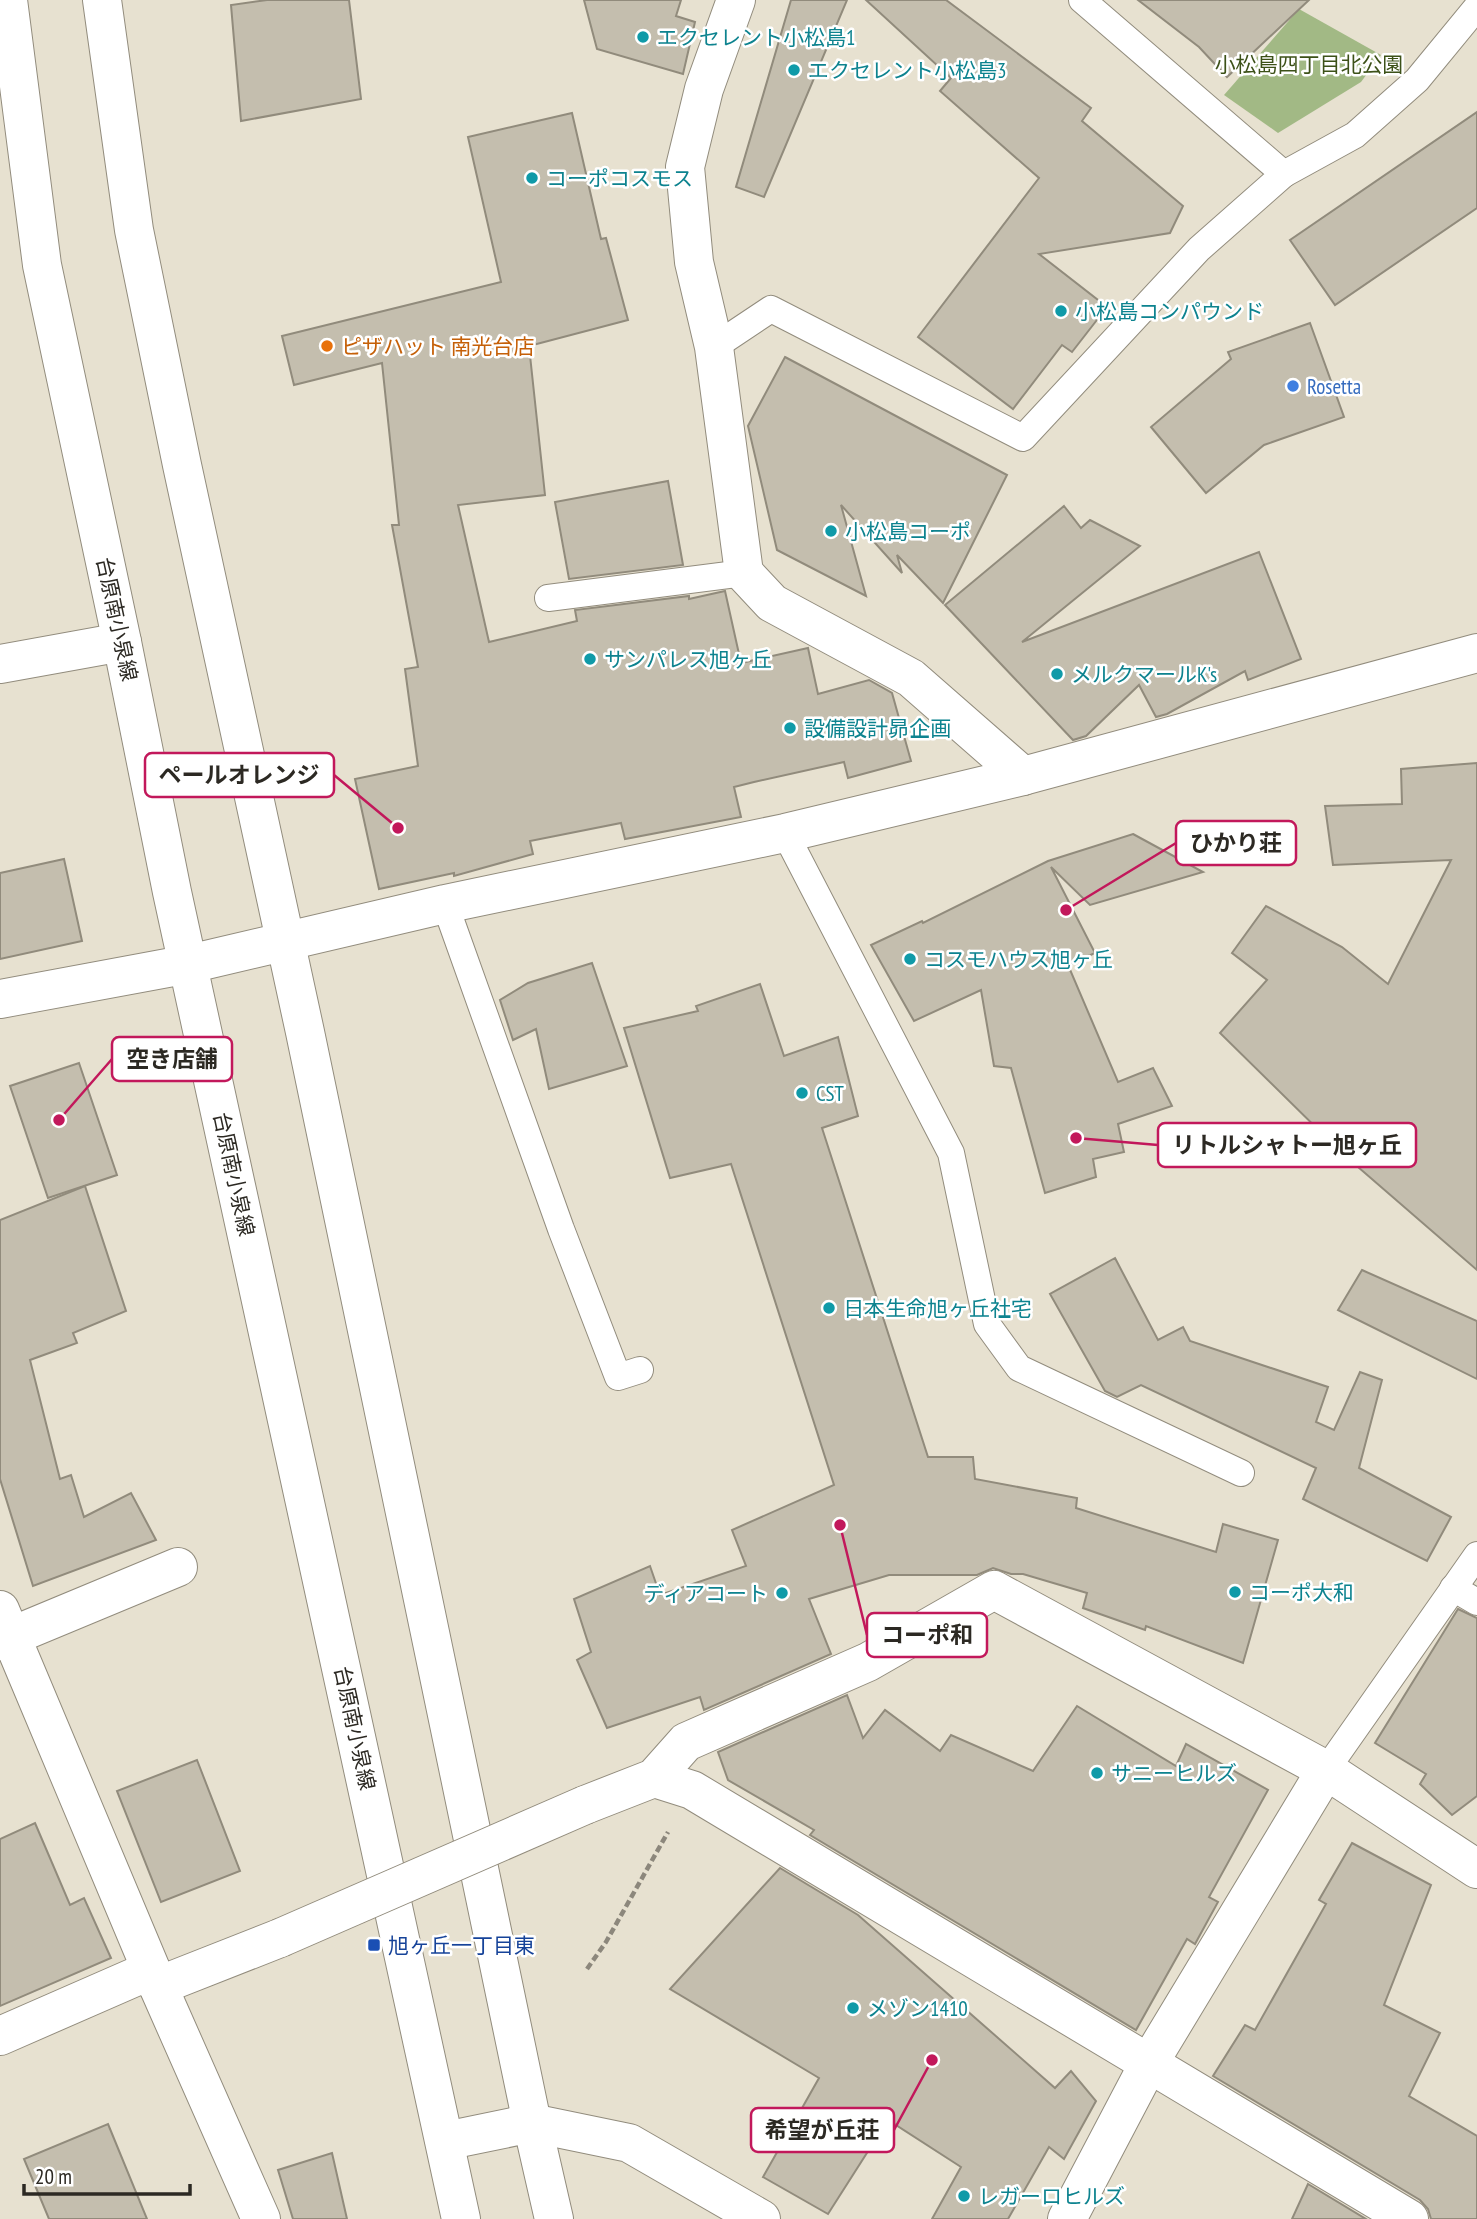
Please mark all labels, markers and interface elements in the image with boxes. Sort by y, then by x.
place label: エクセレント小松島1 [657,24,855,51]
marker: エクセレント小松島1 [635,29,651,45]
park label: 小松島四丁目北公園 [1215,51,1404,78]
place label: エクセレント小松島3 [808,57,1006,84]
marker: エクセレント小松島3 [786,62,802,78]
place label: コーポコスモス [546,165,693,192]
marker: コーポコスモス [524,170,540,186]
place label: 小松島コンパウンド [1075,298,1264,325]
marker: 小松島コンパウンド [1053,303,1069,319]
place label: ピザハット 南光台店 [341,333,534,360]
marker: ピザハット 南光台店 [319,338,335,354]
place label: Rosetta [1307,373,1361,400]
marker: Rosetta [1285,378,1301,394]
place label: 小松島コーポ [845,518,971,545]
marker: 小松島コーポ [823,523,839,539]
street label: 台原南小泉線 [91,555,143,683]
place label: サンパレス旭ヶ丘 [604,646,772,673]
marker: サンパレス旭ヶ丘 [582,651,598,667]
place label: メルクマールK's [1071,661,1217,688]
marker: メルクマールK's [1049,666,1065,682]
place label: 設備設計昴企画 [804,715,951,742]
marker: 設備設計昴企画 [782,720,798,736]
callout: ペールオレンジ [145,753,334,797]
text: ペールオレンジ [159,760,320,789]
callout: ひかり荘 [1176,821,1296,865]
text: ひかり荘 [1190,828,1282,857]
place label: コスモハウス旭ヶ丘 [924,946,1113,973]
marker: コスモハウス旭ヶ丘 [902,951,918,967]
callout: 空き店舗 [112,1037,232,1081]
text: 空き店舗 [126,1044,218,1073]
place label: CST [816,1080,845,1107]
marker: CST [794,1085,810,1101]
street label: 台原南小泉線 [208,1110,260,1238]
callout: リトルシャトー旭ヶ丘 [1158,1123,1416,1167]
text: リトルシャトー旭ヶ丘 [1172,1130,1402,1159]
place label: 日本生命旭ヶ丘社宅 [843,1295,1032,1322]
marker: 日本生命旭ヶ丘社宅 [821,1300,837,1316]
place label: コーポ大和 [1249,1579,1354,1606]
place label: ディアコート [643,1580,768,1607]
marker: コーポ大和 [1227,1584,1243,1600]
marker: ディアコート [774,1585,790,1601]
callout: コーポ和 [867,1613,987,1657]
text: コーポ和 [881,1620,973,1649]
street label: 台原南小泉線 [329,1664,381,1792]
place label: サニーヒルズ [1111,1760,1237,1787]
marker: サニーヒルズ [1089,1765,1105,1781]
place label: 旭ヶ丘一丁目東 [388,1932,535,1959]
marker: 旭ヶ丘一丁目東 [366,1937,382,1953]
place label: メゾン1410 [867,1995,968,2022]
marker: メゾン1410 [845,2000,861,2016]
callout: 希望が丘荘 [751,2108,894,2152]
text: 希望が丘荘 [765,2115,880,2144]
scale bar [24,2152,191,2196]
text: 20 m [35,2163,72,2190]
place label: レガーロヒルズ [978,2183,1125,2210]
marker: レガーロヒルズ [956,2188,972,2204]

